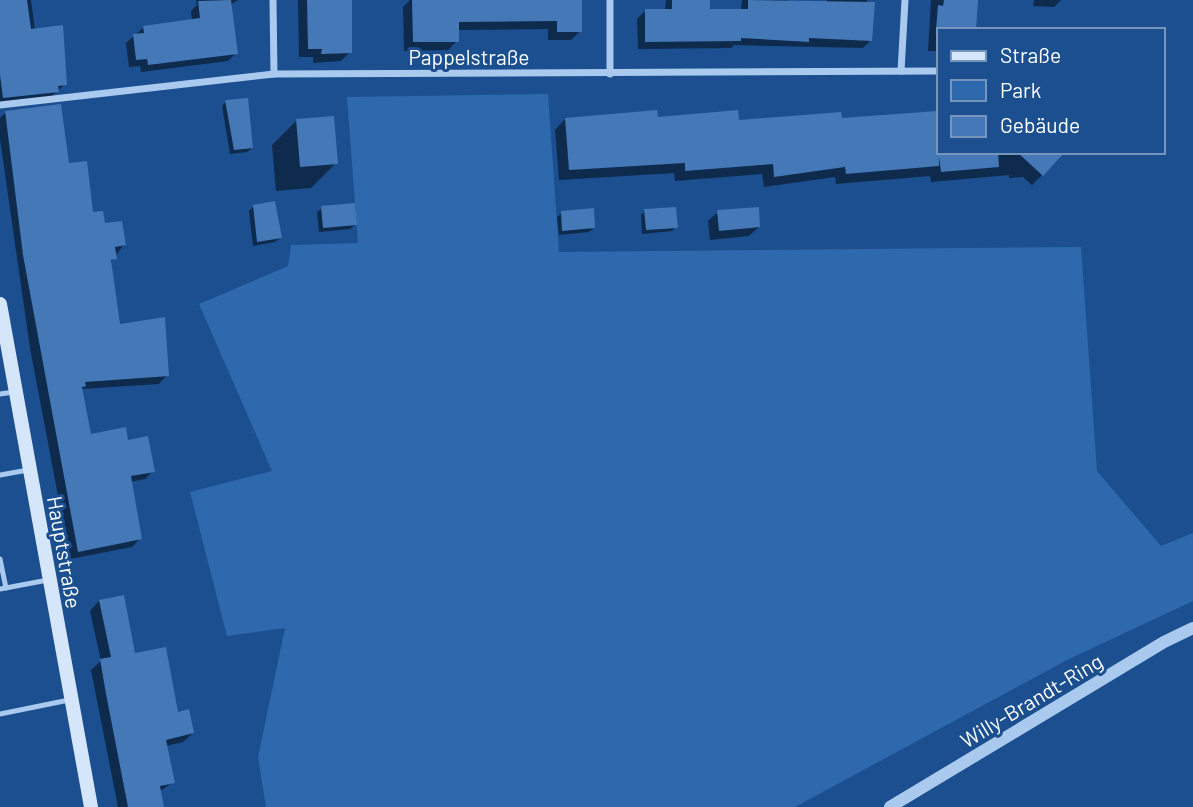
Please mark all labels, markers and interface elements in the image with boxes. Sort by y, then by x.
legend [937,28,1165,154]
text: Straße [1000,42,1061,67]
street label: Pappelstraße [408,44,530,69]
text: Park [1000,77,1041,102]
text: Gebäude [1000,112,1080,137]
street label: Hauptstraße [43,494,87,610]
street label: Willy-Brandt-Ring [955,648,1107,752]

